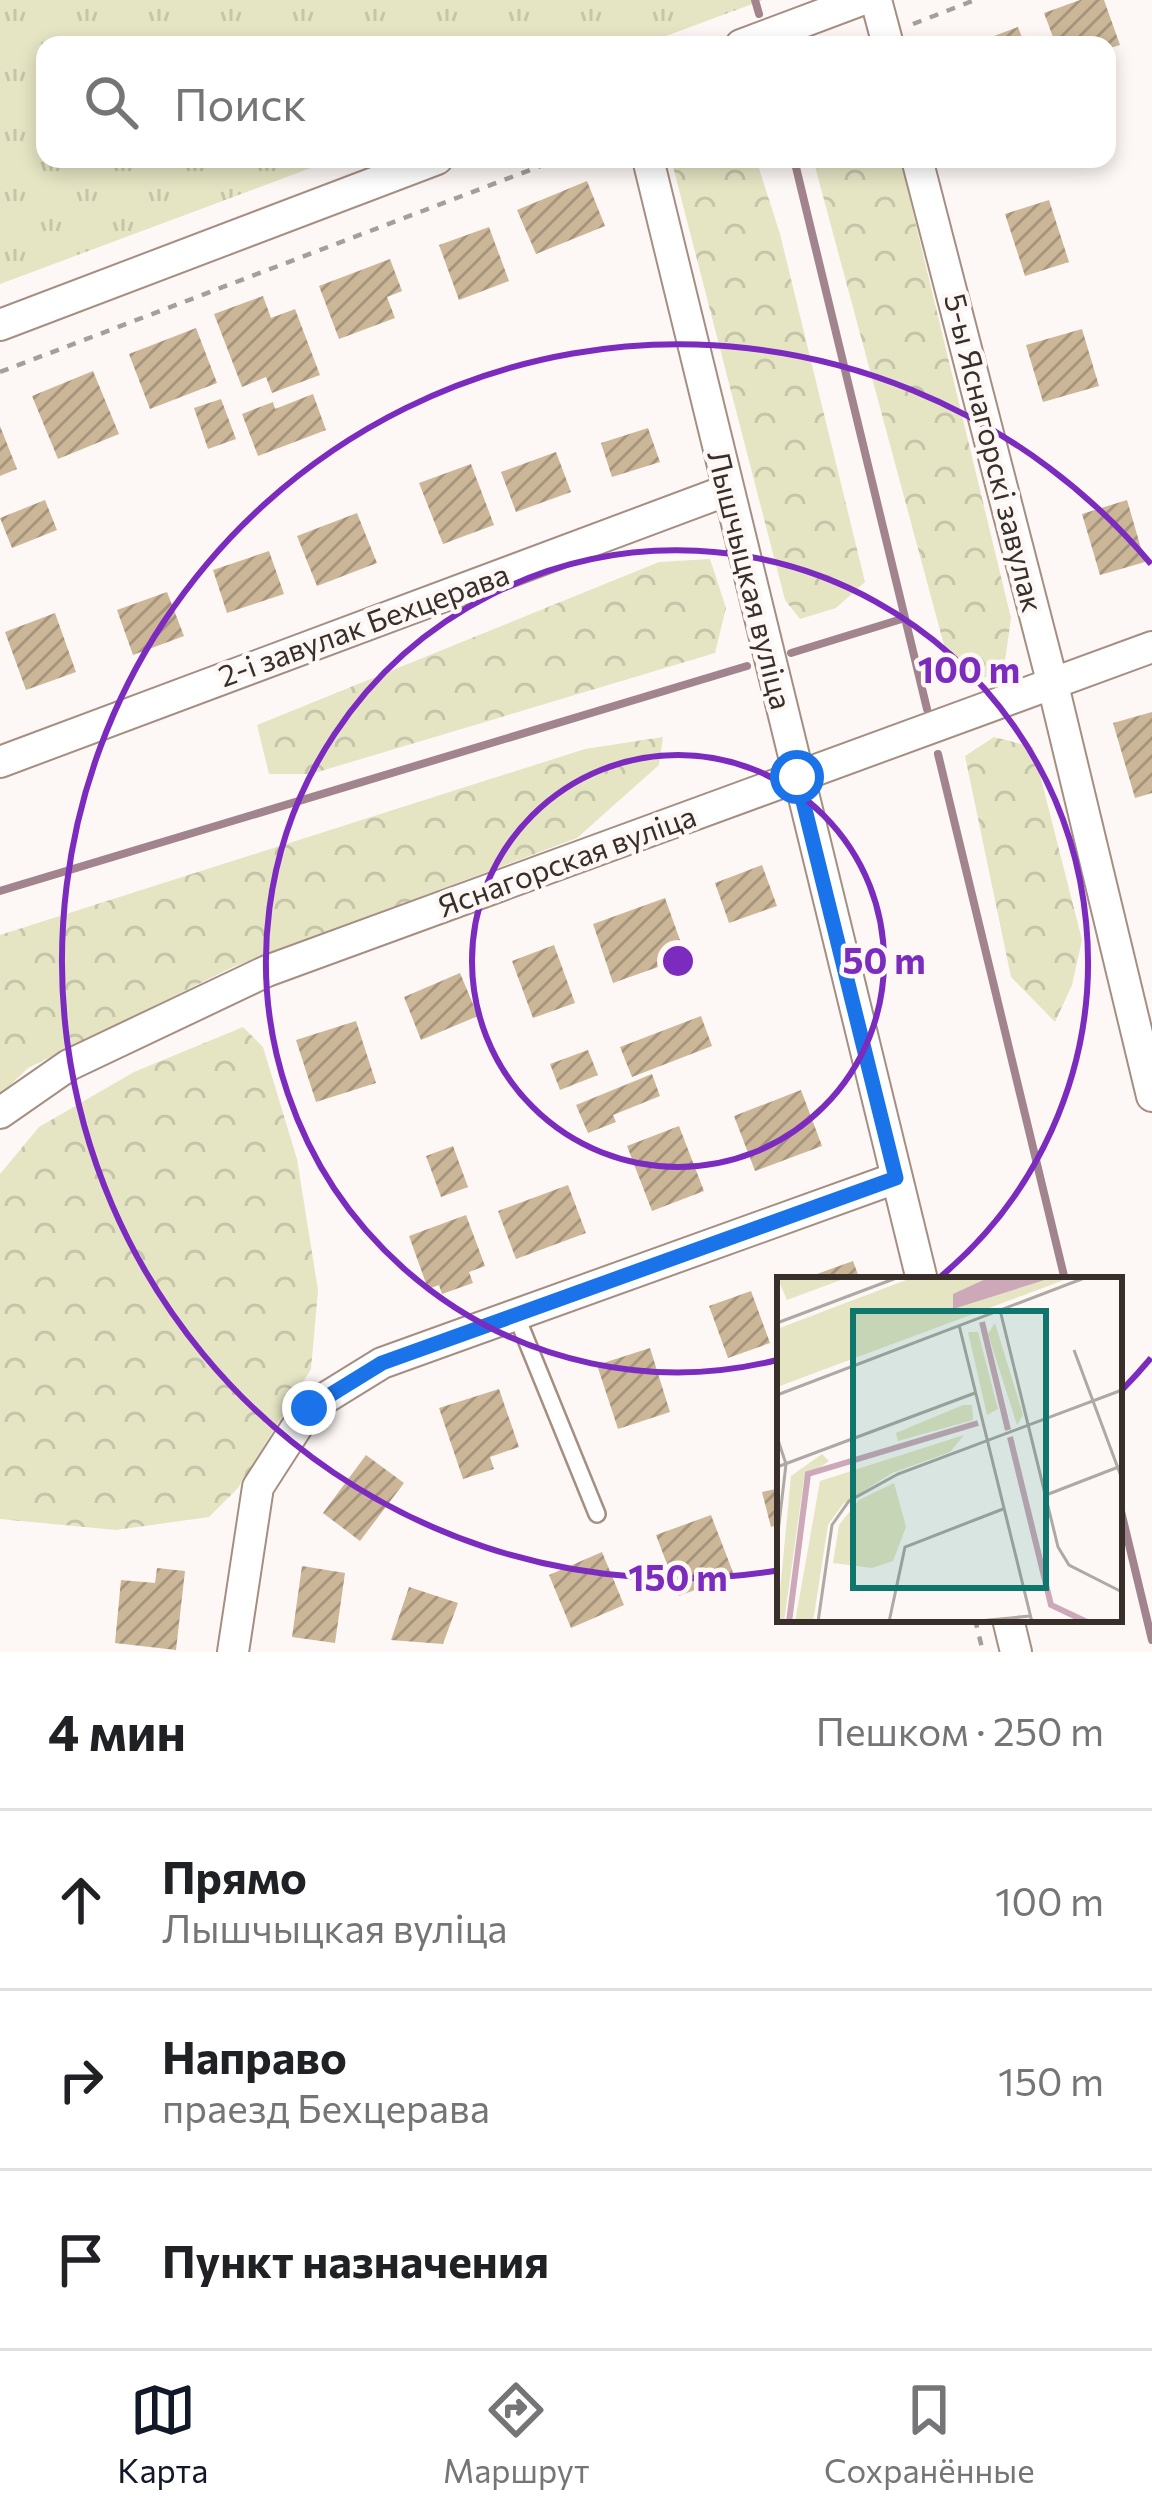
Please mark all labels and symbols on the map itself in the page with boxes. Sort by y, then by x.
street label: 5-ы Яснагорскі завулак [938,289,1053,616]
street label: Лышчыцкая вуліца [701,446,802,713]
street label: 2-і завулак Бехцерава [213,554,513,693]
text: 100 m [918,646,1020,690]
route start [770,750,824,804]
street label: Яснагорская вуліца [432,796,700,924]
text: 50 m [842,937,926,981]
centre of rings [657,940,699,982]
inset map [777,1277,1122,1622]
route end [282,1381,336,1435]
text: 150 m [628,1554,728,1598]

